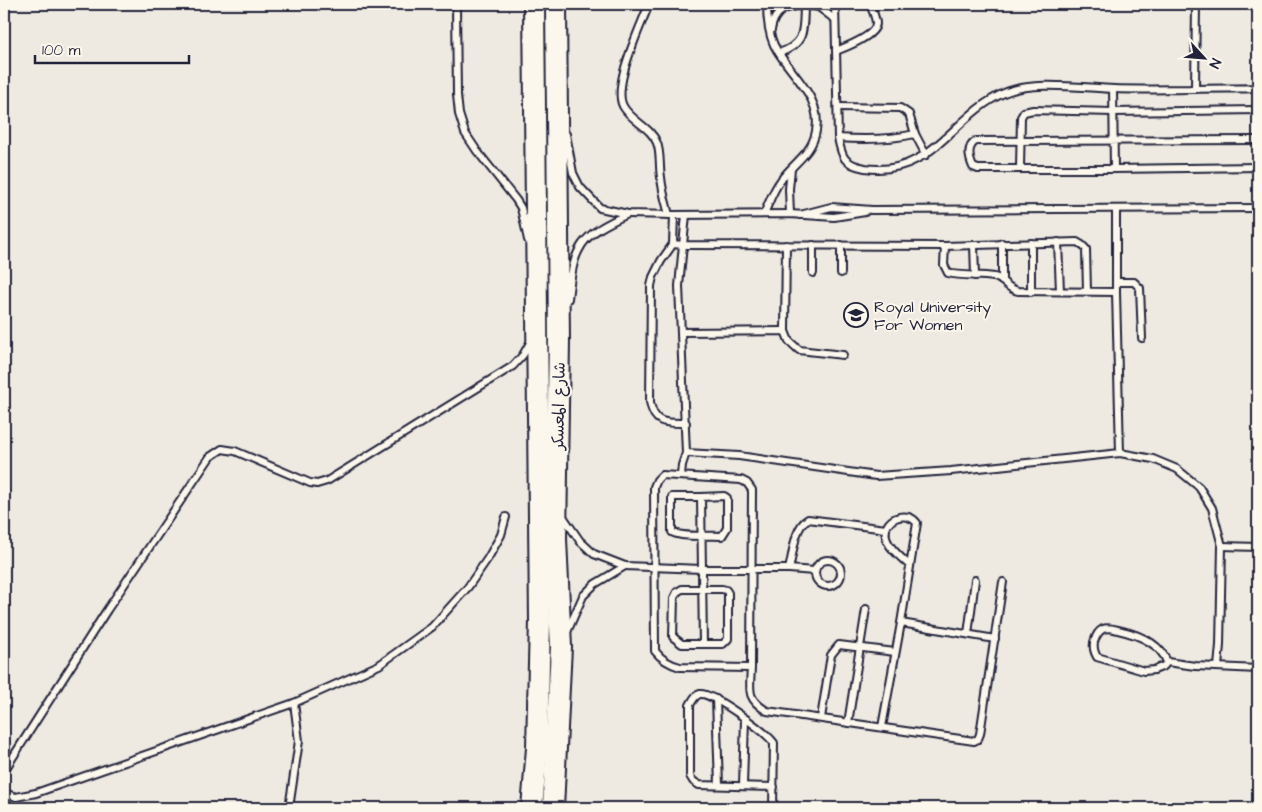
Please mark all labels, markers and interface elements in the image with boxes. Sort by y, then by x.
scale bar [35,32,189,64]
north arrow [1180,32,1230,82]
text: 100 m [42,40,81,61]
text: N [1204,55,1226,72]
place label: Royal University For Women [874,296,991,336]
school or university icon: Royal University For Women [843,302,869,328]
street label: شارع المعسكر [547,362,571,452]

